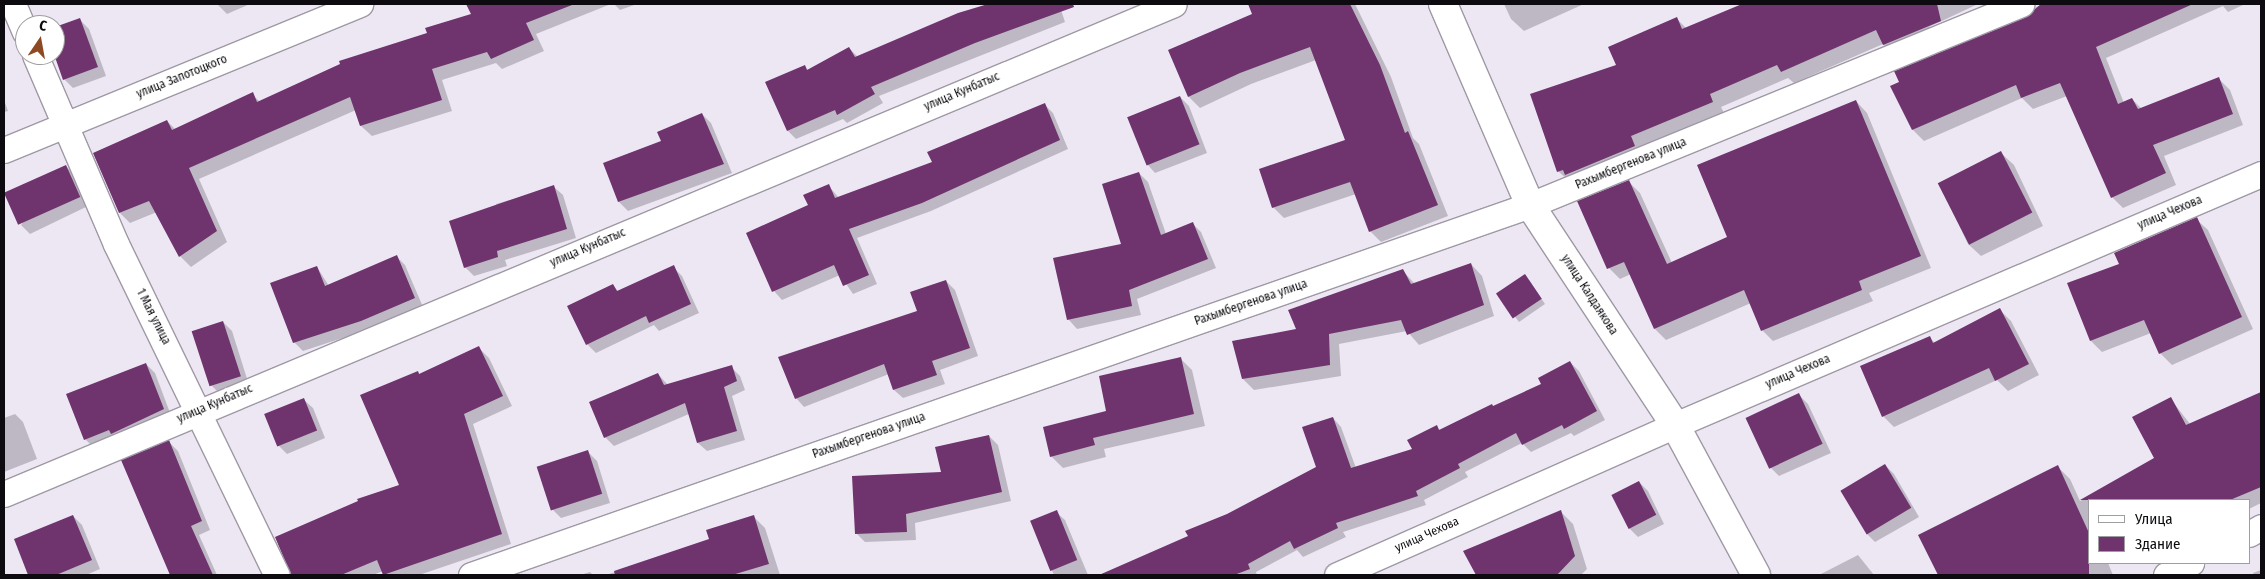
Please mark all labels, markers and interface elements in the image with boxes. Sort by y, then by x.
north arrow [15,15,65,65]
text: С [38,17,48,35]
street label: улица Запотоцкого [135,52,229,102]
street label: улица Кунбатыс [922,70,1002,114]
street label: Рахымбергенова улица [1573,135,1689,193]
street label: улица Чехова [2136,193,2204,233]
street label: улица Кунбатыс [548,226,628,270]
street label: улица Калдаякова [1558,252,1620,338]
street label: Рахымбергенова улица [1193,277,1309,329]
street label: 1 Мая улица [133,287,173,347]
street label: улица Чехова [1764,352,1832,392]
street label: улица Кунбатыс [175,382,255,426]
street label: Рахымбергенова улица [811,410,927,462]
legend [2088,499,2250,564]
text: Улица [2135,510,2173,528]
street label: улица Чехова [1393,514,1461,556]
text: Здание [2135,535,2181,553]

